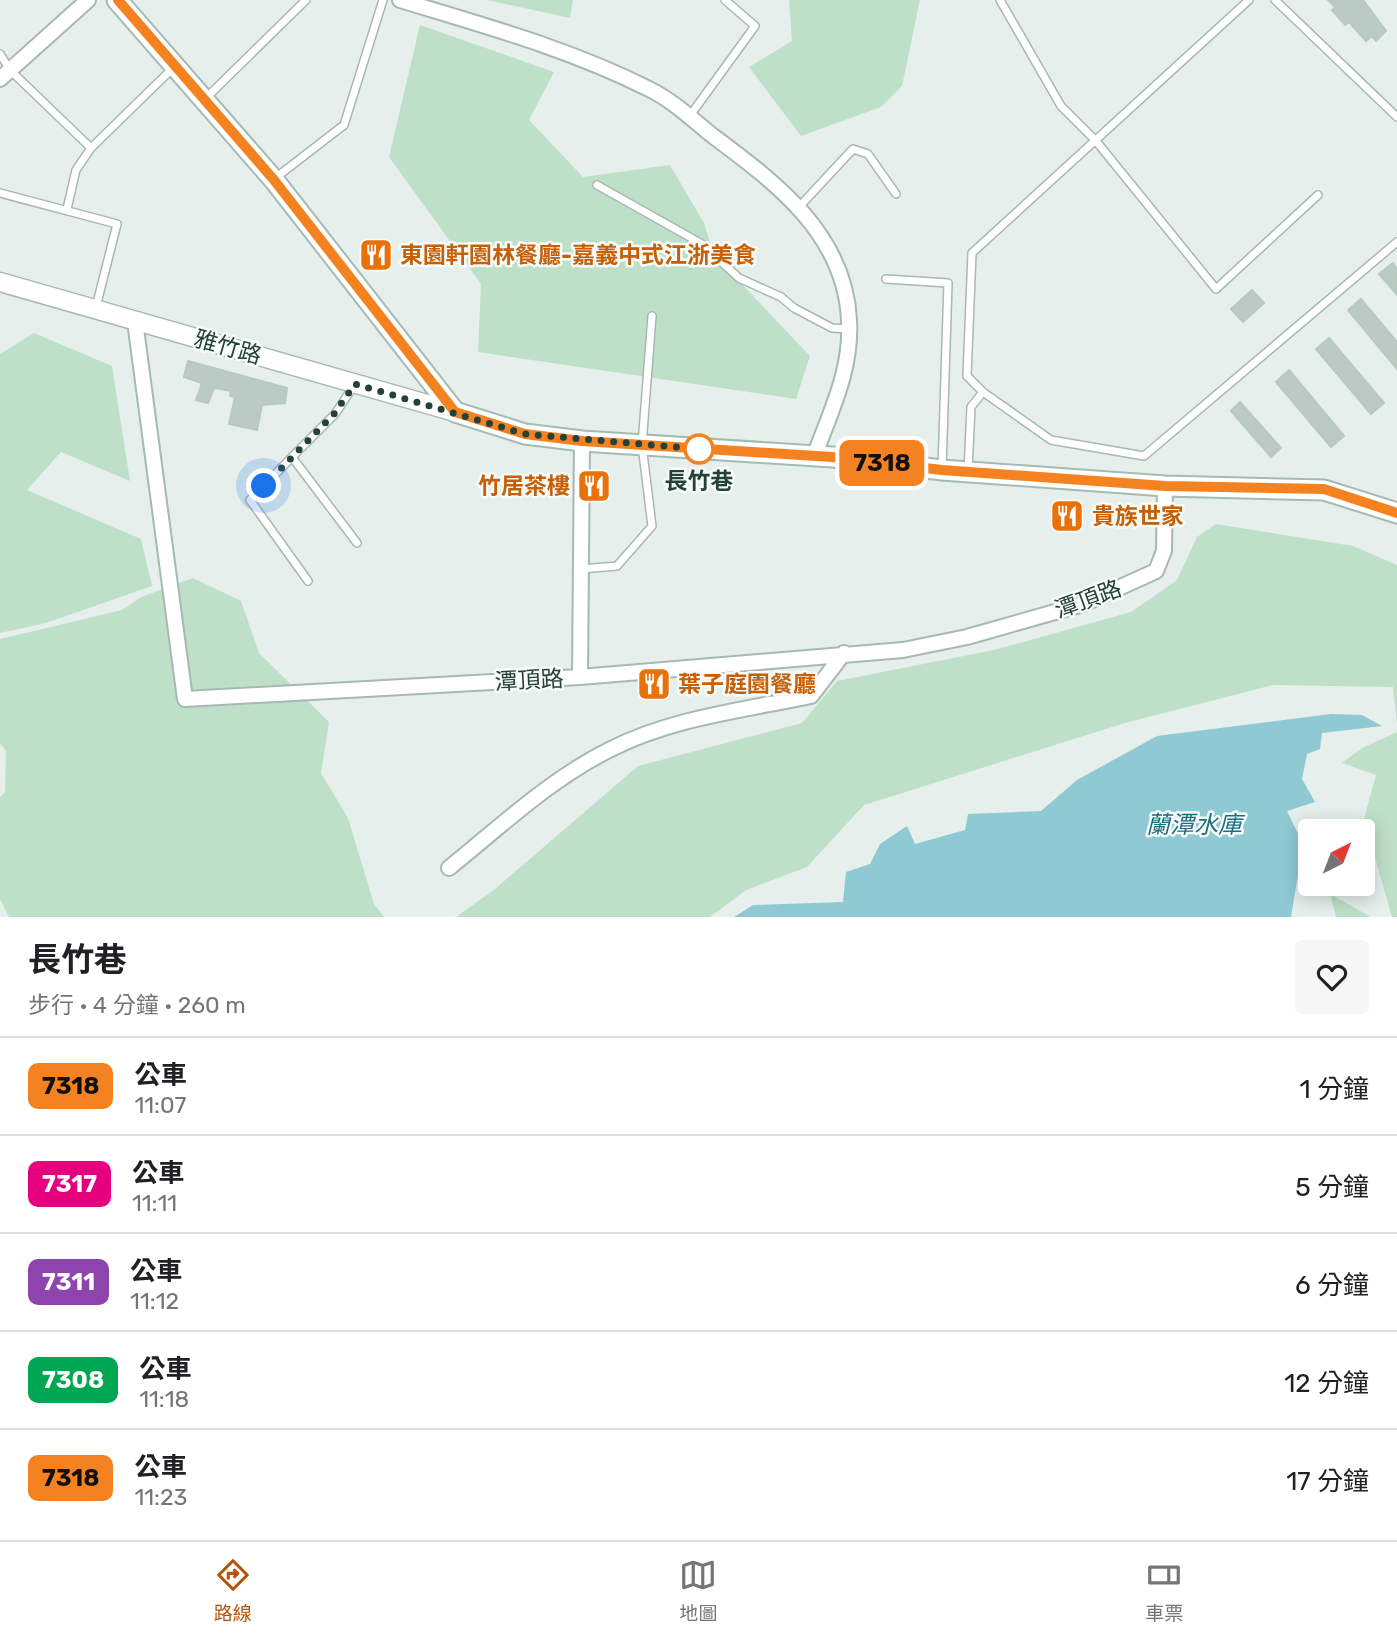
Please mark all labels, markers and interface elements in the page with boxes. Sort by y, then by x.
restaurant icon: 東園軒園林餐廳-嘉義中式江浙美食 [357,236,395,274]
place label: 東園軒園林餐廳-嘉義中式江浙美食 [400,241,756,269]
street label: 雅竹路 [191,324,265,370]
marker: 長竹巷 [684,434,714,464]
line badge: 7318 [833,440,931,486]
text: 7318 [853,449,911,477]
restaurant icon: 竹居茶樓 [575,467,613,505]
place label: 長竹巷 [665,467,734,495]
your location [246,468,281,503]
place label: 竹居茶樓 [478,472,570,500]
restaurant icon: 貴族世家 [1048,497,1086,535]
place label: 貴族世家 [1092,502,1184,530]
street label: 潭頂路 [1051,574,1125,624]
street label: 潭頂路 [494,664,564,696]
restaurant icon: 葉子庭園餐廳 [635,665,673,703]
place label: 葉子庭園餐廳 [678,670,816,698]
water label: 蘭潭水庫 [1146,811,1246,839]
north arrow [1298,819,1376,896]
map controls [1298,819,1375,896]
text: 長竹巷 [28,940,127,979]
button: heart [1295,940,1369,1014]
text: 步行 · 4 分鐘 · 260 m [28,991,246,1019]
text: 公車 [134,1060,186,1091]
text: 7318 [42,1072,99,1100]
text: 1 分鐘 [1300,1074,1369,1105]
text: 11:07 [134,1091,186,1119]
text: 公車 [132,1158,184,1189]
text: 7317 [42,1170,97,1198]
text: 5 分鐘 [1295,1172,1369,1203]
text: 11:11 [132,1189,177,1217]
text: 公車 [130,1256,182,1287]
text: 7311 [42,1268,95,1296]
text: 6 分鐘 [1295,1270,1369,1301]
text: 11:12 [130,1287,179,1315]
text: 公車 [139,1354,191,1385]
text: 7308 [42,1366,104,1394]
text: 12 分鐘 [1284,1368,1369,1399]
text: 11:18 [139,1385,189,1413]
text: 公車 [134,1452,186,1483]
text: 7318 [42,1464,99,1492]
text: 17 分鐘 [1286,1466,1369,1497]
text: 11:23 [134,1483,187,1511]
tab: 路線 [214,1556,252,1625]
tab: 地圖 [679,1556,717,1625]
tab: 車票 [1145,1556,1183,1625]

